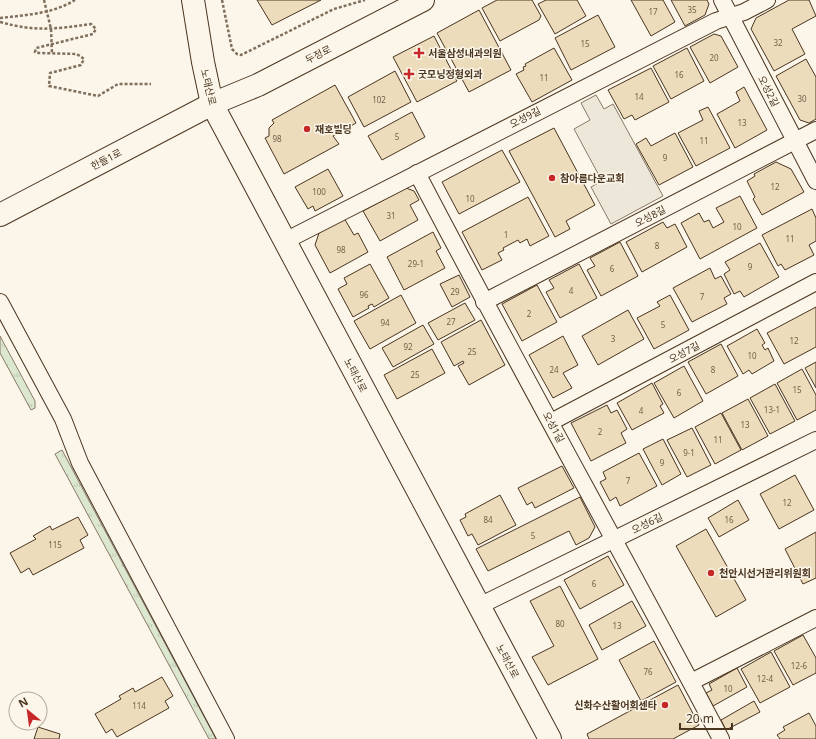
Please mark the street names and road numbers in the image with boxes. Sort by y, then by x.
street label: 두정로 [303,41,333,67]
street label: 노태산로 [198,67,220,107]
street label: 오성2길 [755,73,783,109]
street label: 오성9길 [507,103,543,131]
street label: 한들1로 [88,145,124,173]
street label: 오성8길 [632,202,668,230]
street label: 오성7길 [666,338,702,366]
street label: 노태산로 [341,355,371,395]
street label: 오성1길 [540,409,568,445]
street label: 오성6길 [629,509,665,537]
street label: 노태산로 [493,641,523,681]

